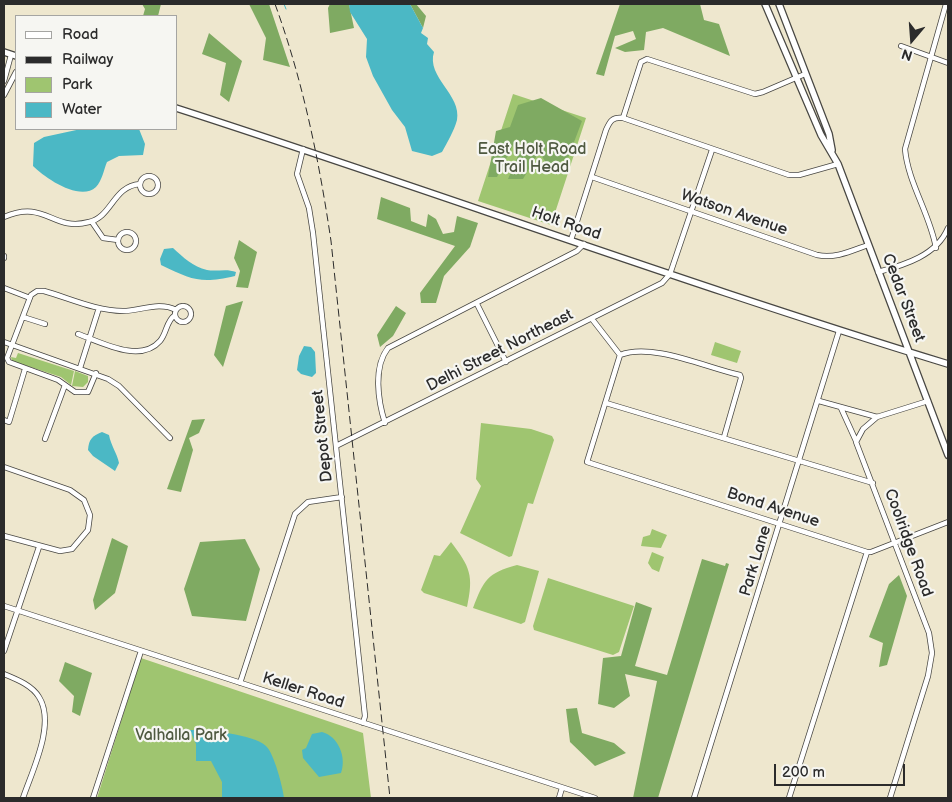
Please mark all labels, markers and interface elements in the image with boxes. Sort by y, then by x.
legend [15,15,178,130]
north arrow [887,15,937,65]
text: Road [62,25,98,44]
text: N [900,45,915,64]
text: Railway [62,50,113,69]
text: Park [62,75,92,94]
text: Water [62,100,102,119]
park label: East Holt Road Trail Head [477,140,587,178]
street label: Watson Avenue [678,186,790,240]
street label: Holt Road [529,203,603,245]
street label: Cedar Street [877,251,929,345]
street label: Delhi Street Northeast [424,306,576,396]
street label: Depot Street [309,389,337,483]
street label: Bond Avenue [724,484,822,532]
street label: Coolridge Road [880,486,936,600]
street label: Park Lane [736,523,776,599]
street label: Keller Road [260,669,346,713]
park label: Valhalla Park [135,726,227,746]
scale bar [777,754,908,786]
text: 200 m [782,763,825,782]

